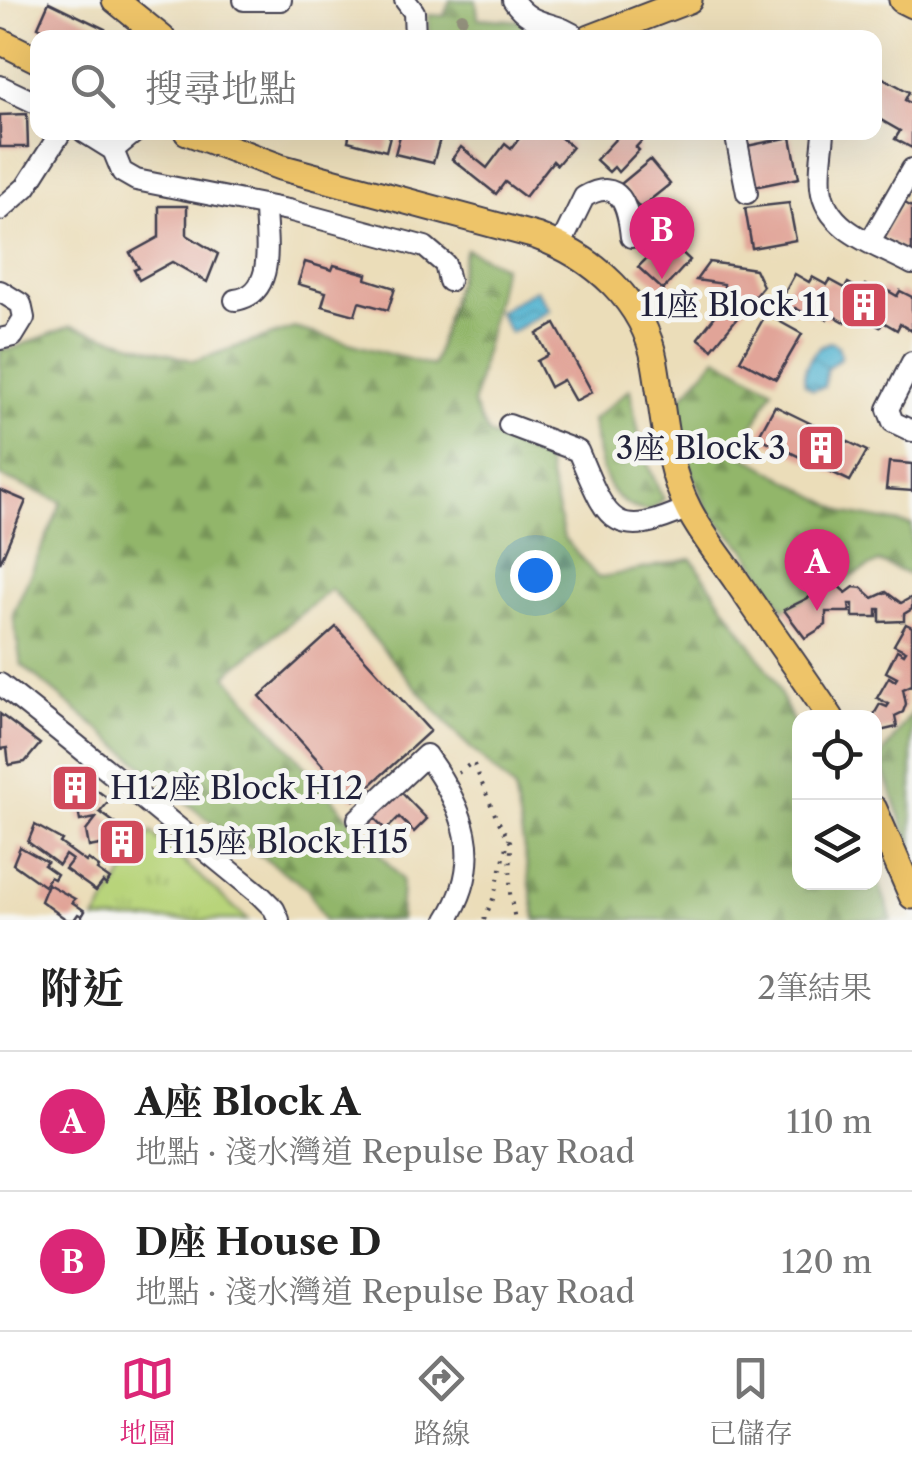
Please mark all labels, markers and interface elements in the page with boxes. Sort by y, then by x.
search box [30,30,882,140]
icon: search [65,58,120,113]
text: 搜尋地點 [145,65,297,112]
pin: B [630,196,694,279]
building icon: 11座 Block 11 [838,279,890,331]
place label: 11座 Block 11 [640,285,829,324]
building icon: 3座 Block 3 [795,422,847,474]
place label: 3座 Block 3 [616,428,786,467]
pin: A [784,528,850,611]
your location [510,550,561,601]
map controls [792,710,882,890]
button: locate [792,710,882,800]
building icon: H12座 Block H12 [49,762,101,814]
place label: H12座 Block H12 [110,768,364,807]
button: layers [792,800,882,890]
building icon: H15座 Block H15 [96,816,148,868]
place label: H15座 Block H15 [157,822,408,861]
text: 附近 [40,962,124,1014]
text: 2筆結果 [758,968,872,1007]
text: A座 Block A [135,1078,360,1125]
text: A [60,1102,85,1141]
text: 110 m [786,1102,872,1141]
text: 地點 · 淺水灣道 Repulse Bay Road [135,1132,635,1171]
text: D座 House D [135,1218,382,1265]
text: B [61,1242,84,1281]
text: 120 m [782,1242,872,1281]
text: 地點 · 淺水灣道 Repulse Bay Road [135,1272,635,1311]
tab: 地圖 [119,1351,175,1451]
tab: 路線 [414,1351,470,1451]
tab: 已儲存 [709,1351,793,1451]

